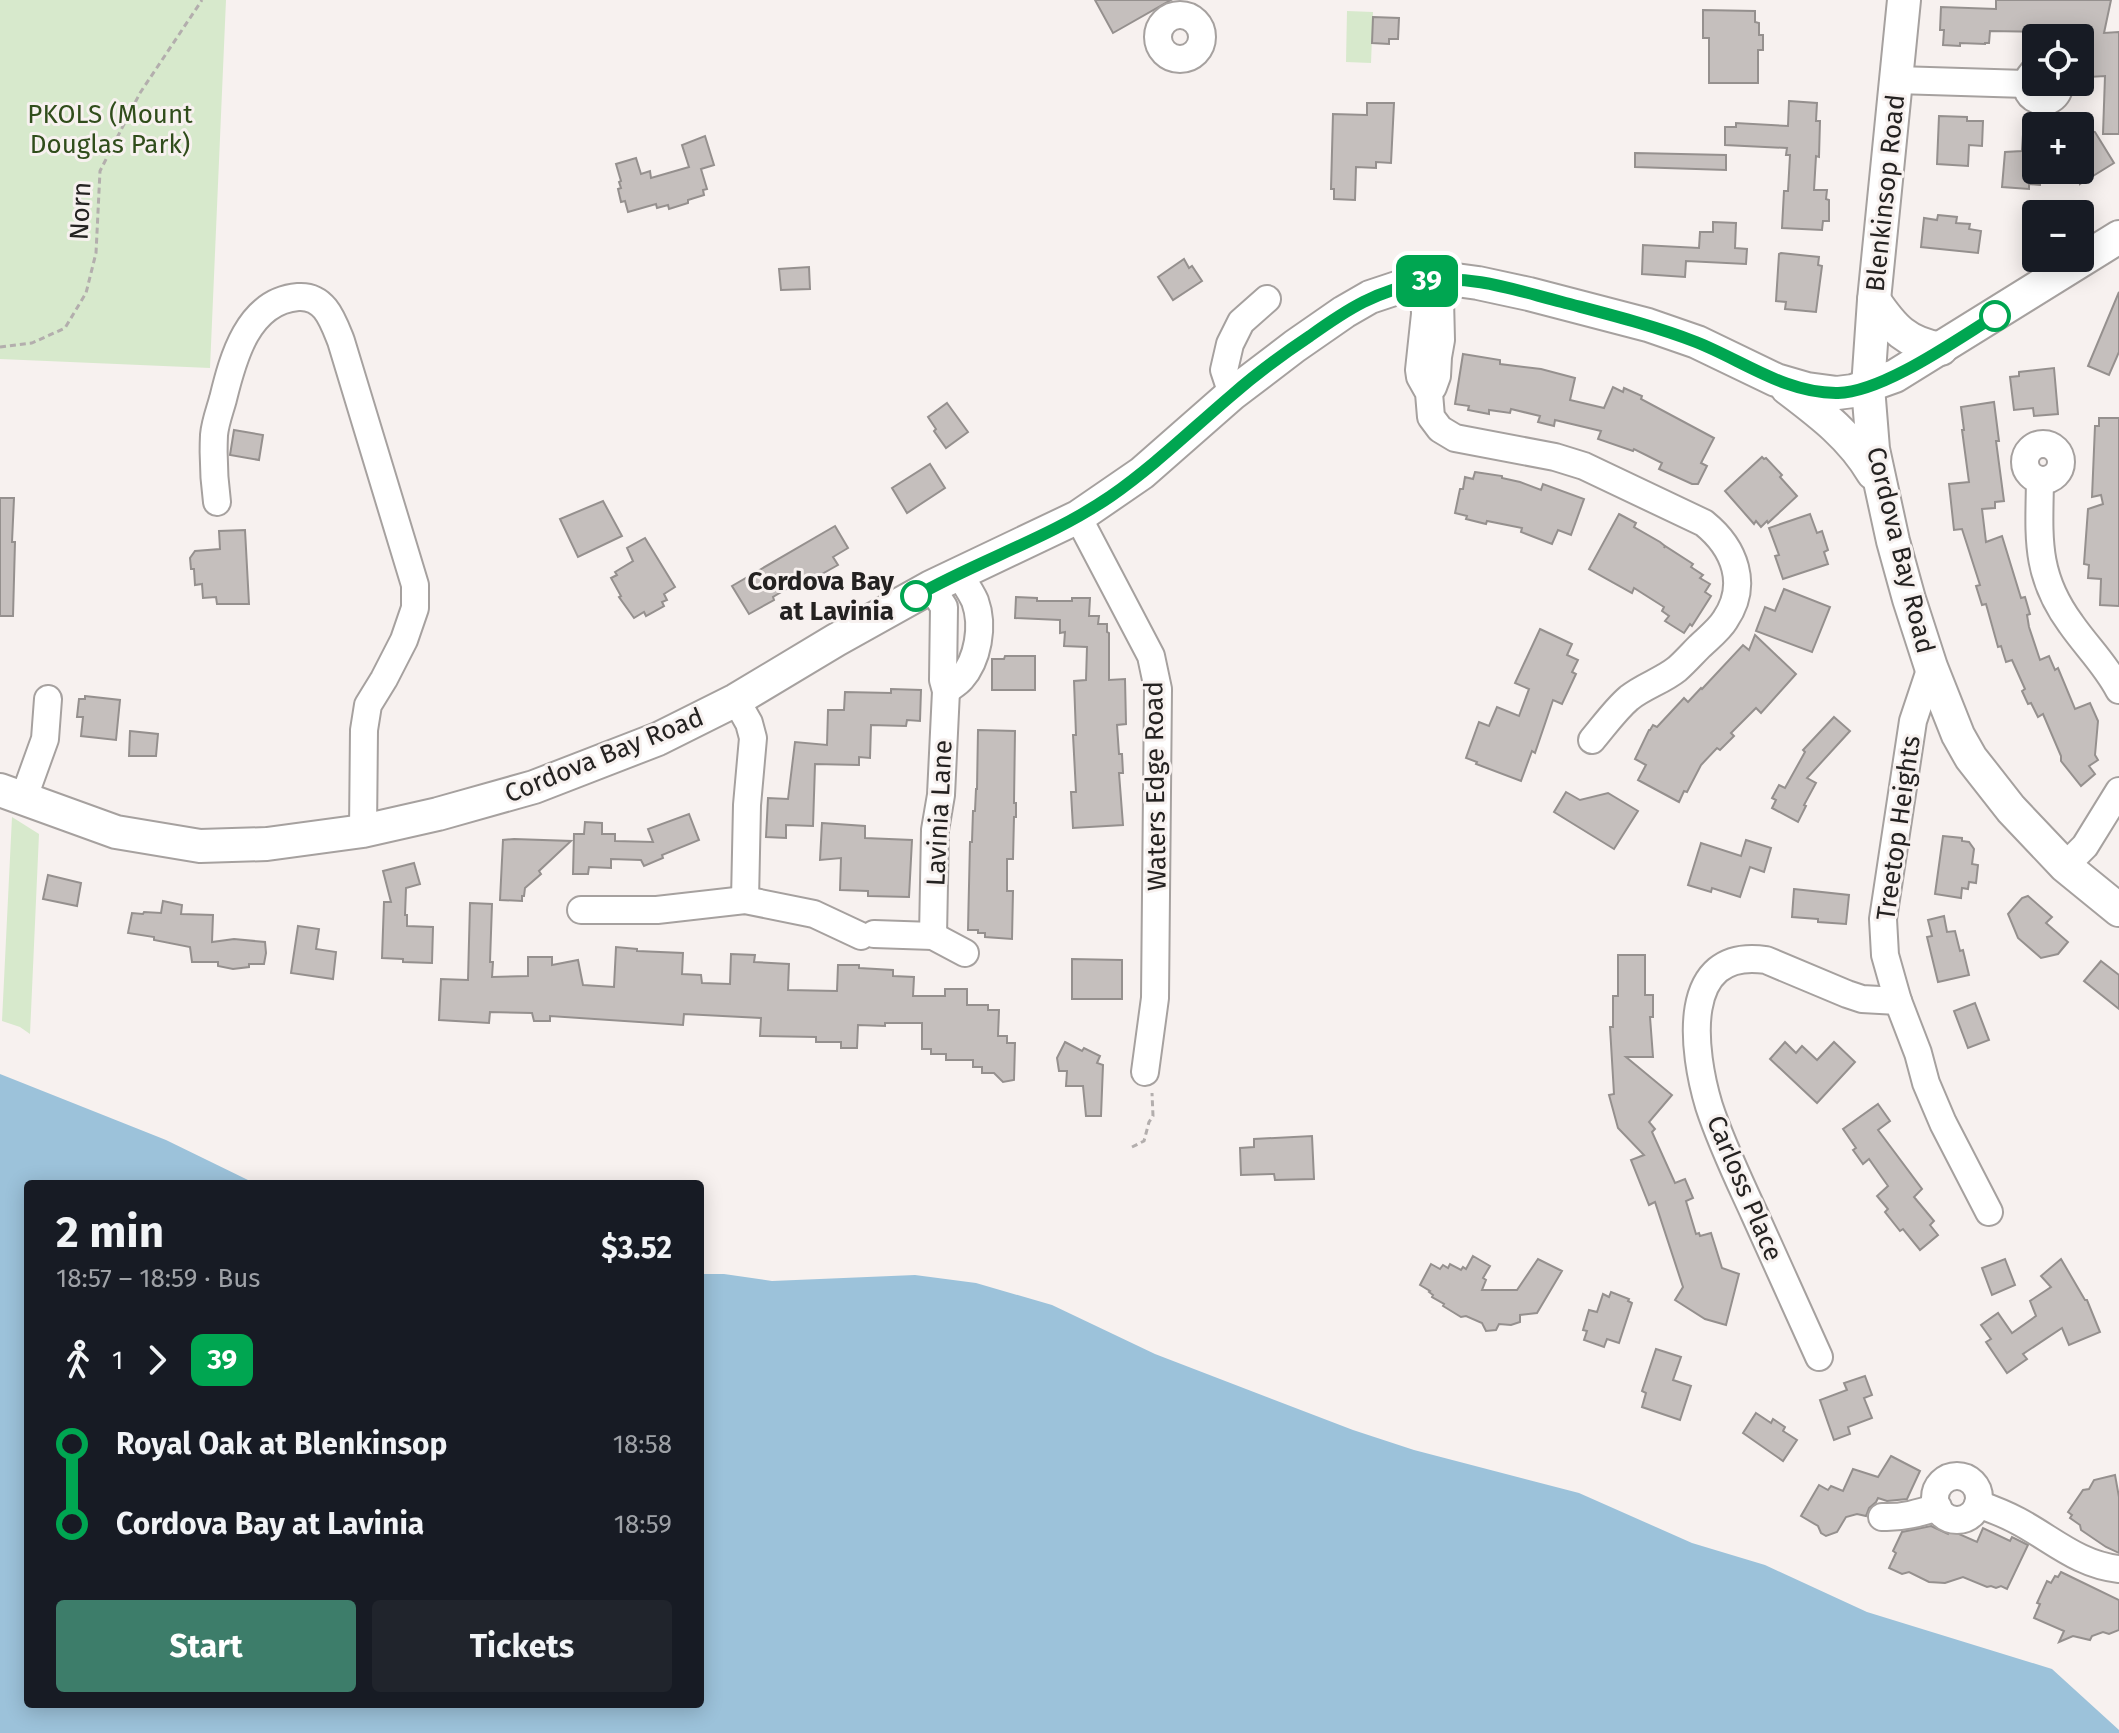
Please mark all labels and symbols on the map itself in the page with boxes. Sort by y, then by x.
street label: Blenkinsop Road [1860,93,1911,293]
park label: PKOLS (Mount Douglas Park) [27,99,193,160]
street label: Norn [63,181,98,241]
line badge: 39 [1391,255,1463,307]
unlabelled marker [1980,301,2010,331]
street label: Cordova Bay Road [1860,444,1941,657]
place label: Cordova Bay at Lavinia [748,566,895,627]
marker: Cordova Bay at Lavinia [901,581,931,611]
street label: Waters Edge Road [1138,681,1173,891]
street label: Cordova Bay Road [500,701,708,809]
street label: Treetop Heights [1870,734,1927,922]
street label: Lavinia Lane [920,739,959,887]
street label: Carloss Place [1700,1111,1789,1265]

